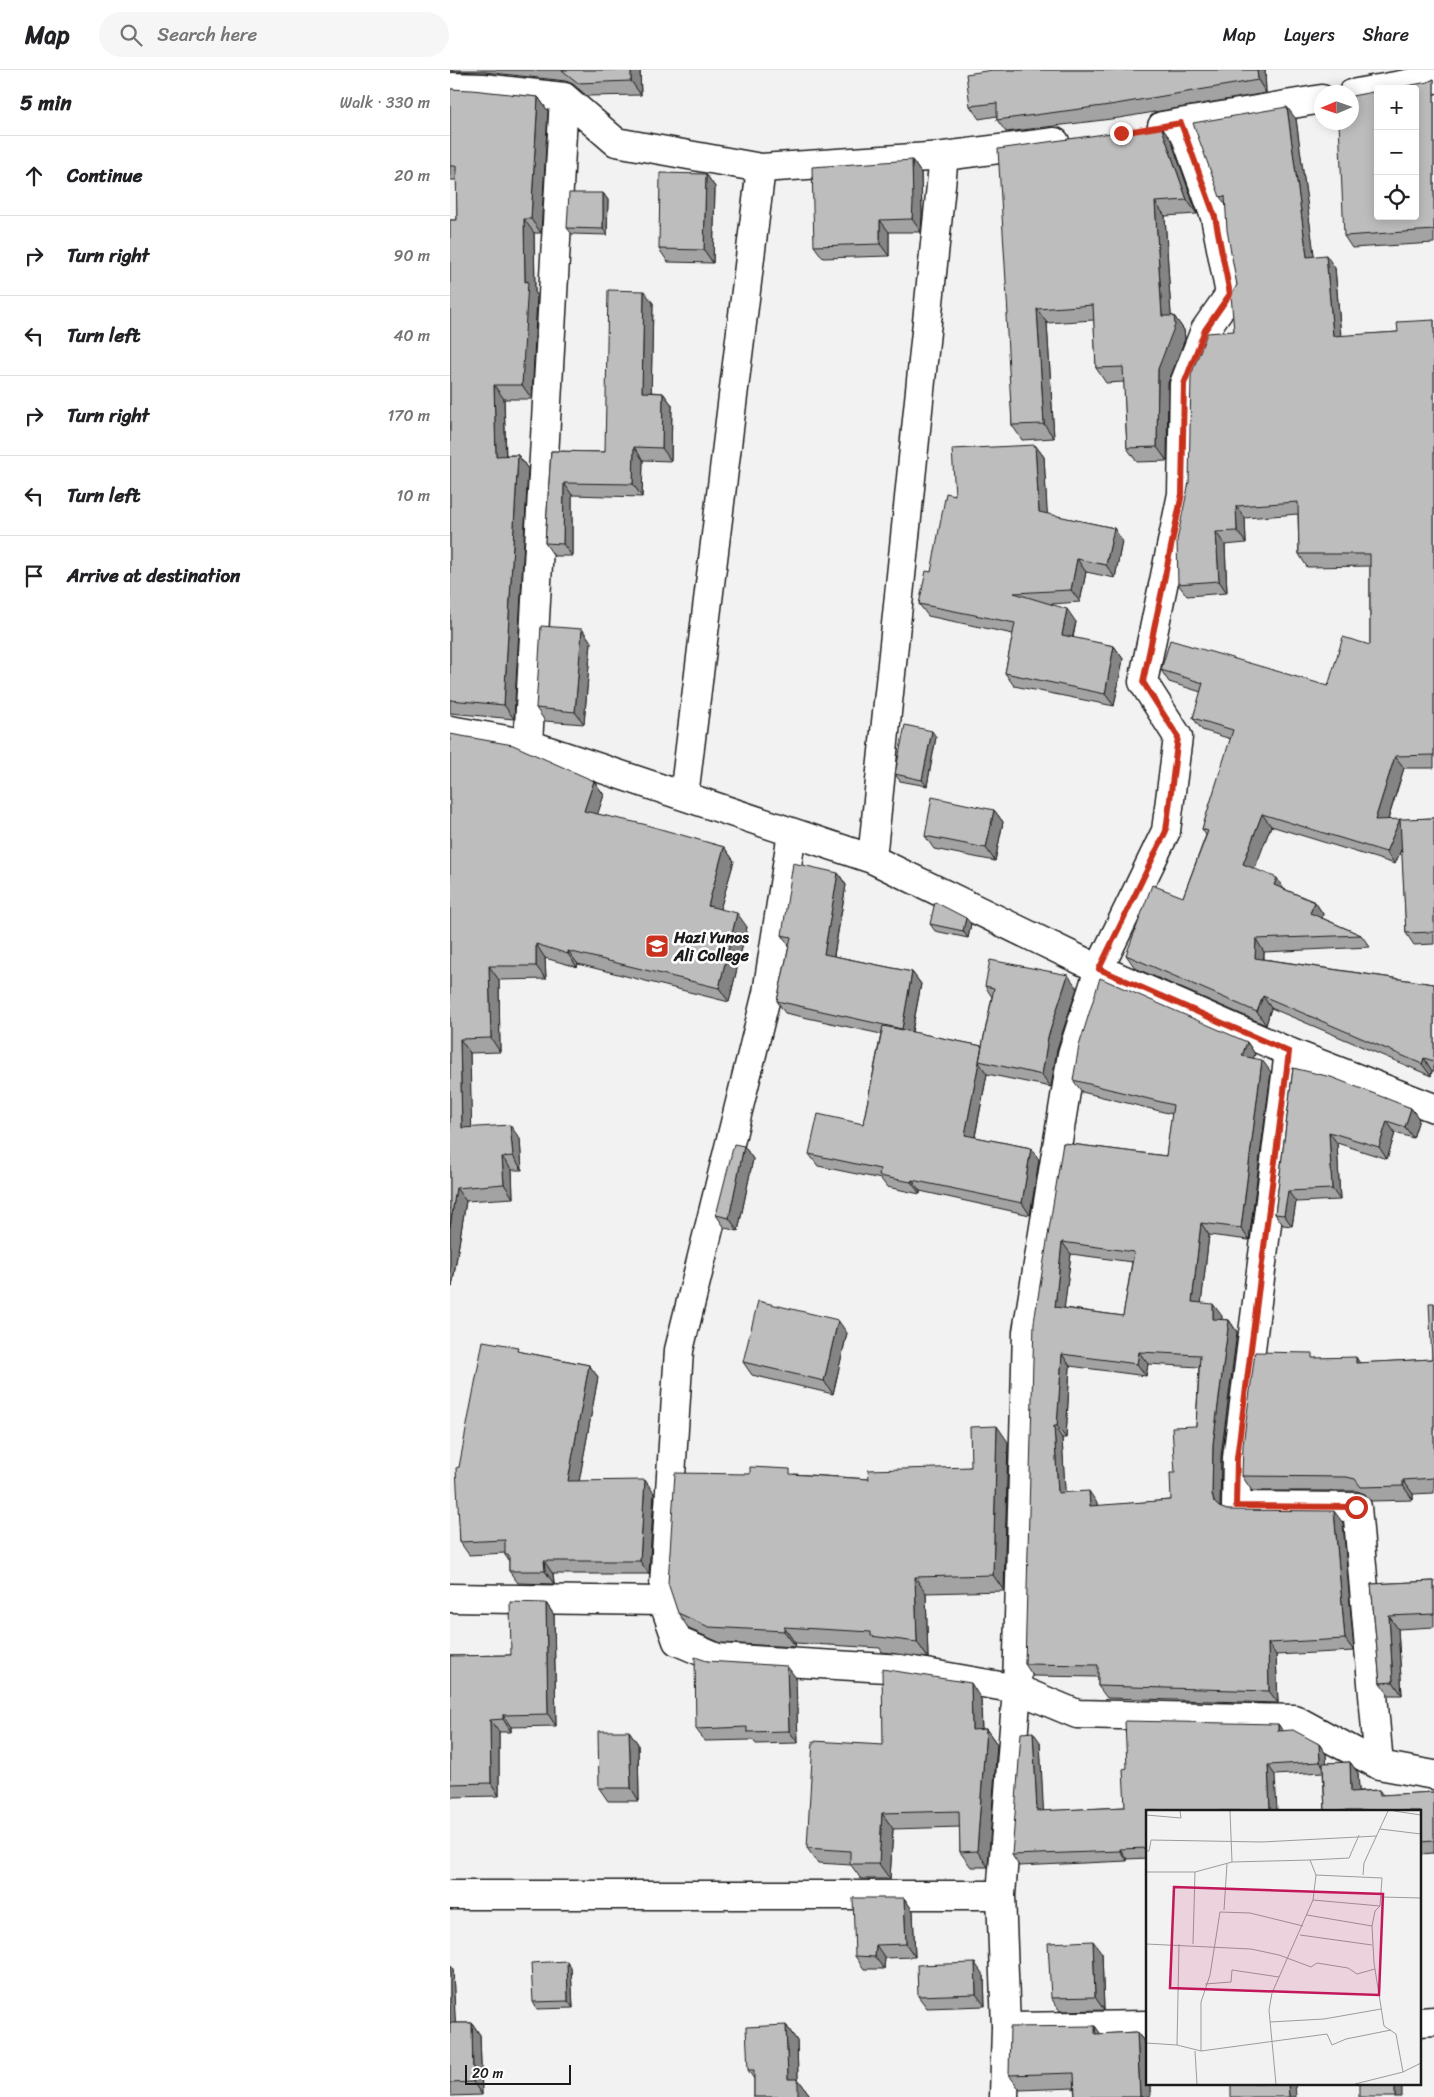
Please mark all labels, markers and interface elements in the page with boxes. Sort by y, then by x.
search box [99,12,449,57]
text: Map [25,14,69,56]
text: Search here [157,18,257,51]
text: Map [1223,19,1256,51]
text: Layers [1284,19,1335,51]
text: Share [1363,19,1409,51]
icon: search [117,21,145,49]
text: 5 min [20,84,72,122]
north arrow [1314,85,1359,130]
map controls [1374,85,1419,220]
button: + [1374,85,1419,130]
text: Walk · 330 m [340,88,430,117]
route end [1110,122,1133,145]
button: − [1374,130,1419,175]
text: Continue [67,159,143,192]
text: 20 m [394,161,430,190]
icon: ahead [20,162,48,190]
button: locate [1374,175,1419,220]
text: Turn right [67,239,149,272]
text: 90 m [394,241,430,270]
icon: right [20,242,48,270]
text: Turn left [67,319,140,352]
text: 40 m [393,321,430,350]
icon: left [20,322,48,350]
text: Turn right [67,399,149,432]
text: 170 m [387,401,430,430]
icon: right [20,402,48,430]
text: Turn left [67,479,140,512]
text: 10 m [397,481,430,510]
icon: left [20,482,48,510]
text: Arrive at destination [67,559,240,592]
icon: arrive [20,562,48,590]
place label: Hazi Yunos Ali College [673,923,750,970]
school or university icon: Hazi Yunos Ali College [644,933,670,959]
route start [1345,1496,1368,1519]
inset map [1146,1810,1422,2084]
text: 20 m [472,2061,503,2086]
scale bar [465,2062,571,2085]

